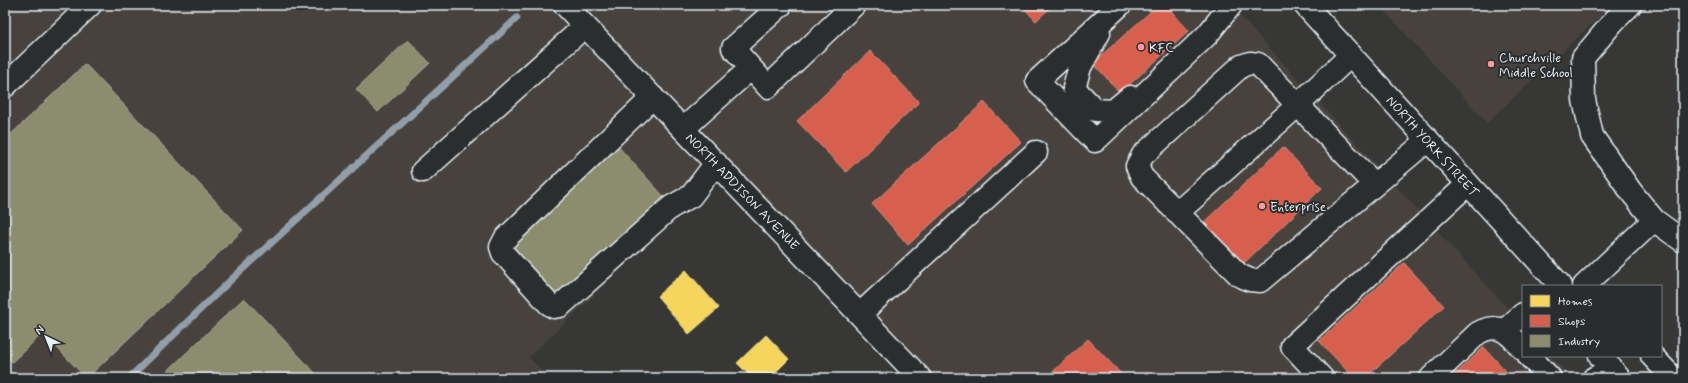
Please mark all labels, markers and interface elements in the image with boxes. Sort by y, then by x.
place label: KFC [1149,40,1174,57]
marker: KFC [1136,42,1146,52]
place label: Churchville Middle School [1499,50,1573,82]
marker: Churchville Middle School [1486,59,1496,69]
street label: NORTH YORK STREET [1382,93,1483,202]
street label: NORTH ADDISON AVENUE [681,130,803,255]
place label: Enterprise [1270,199,1326,216]
marker: Enterprise [1257,201,1267,211]
legend [1522,285,1662,357]
text: Homes [1558,294,1593,310]
text: Shops [1558,314,1585,330]
north arrow [26,317,66,357]
text: N [32,323,47,338]
text: Industry [1558,334,1600,350]

